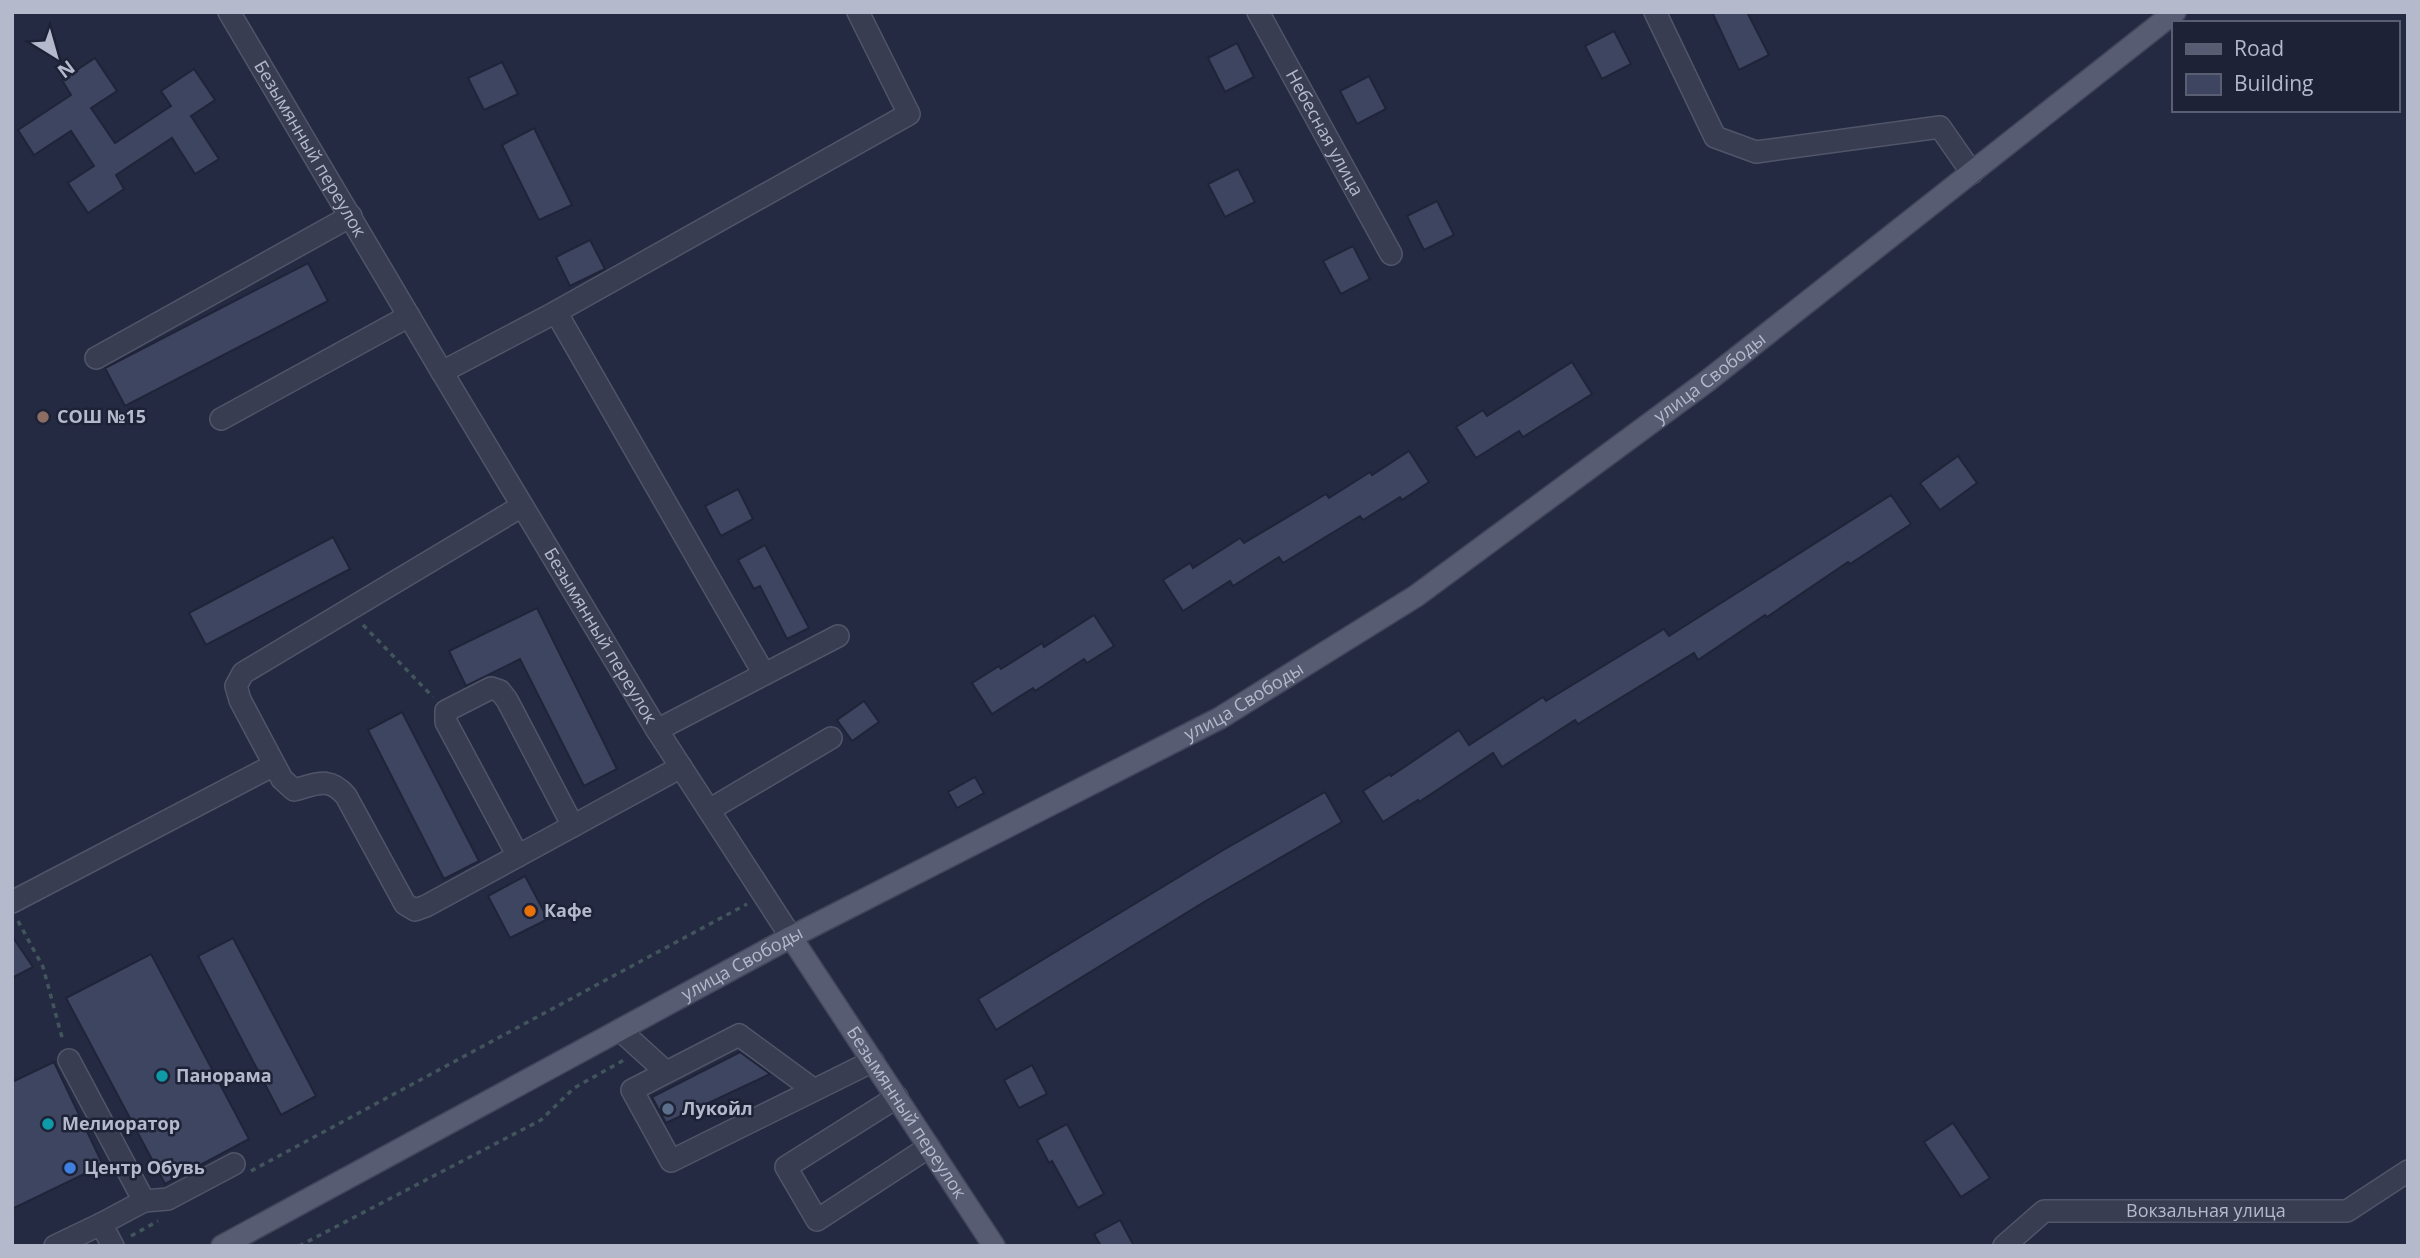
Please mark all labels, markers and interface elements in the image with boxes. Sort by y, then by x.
north arrow [21,21,91,91]
legend [2172,21,2399,112]
text: Road [2234,34,2284,62]
text: N [52,55,80,85]
street label: Безымянный переулок [249,56,373,242]
street label: Небесная улица [1281,65,1370,200]
text: Building [2234,69,2313,97]
street label: улица Свободы [1648,327,1770,428]
place label: СОШ №15 [57,404,146,428]
marker: СОШ №15 [35,409,51,425]
street label: Безымянный переулок [539,543,664,728]
street label: улица Свободы [1180,656,1308,745]
place label: Кафе [544,898,592,922]
marker: Кафе [522,903,538,919]
street label: улица Свободы [677,920,807,1005]
street label: Безымянный переулок [842,1021,973,1203]
place label: Панорама [176,1063,272,1087]
marker: Панорама [154,1068,170,1084]
place label: Лукойл [682,1096,753,1120]
marker: Лукойл [660,1101,676,1117]
place label: Мелиоратор [62,1111,180,1135]
marker: Мелиоратор [40,1116,56,1132]
place label: Центр Обувь [84,1155,205,1179]
marker: Центр Обувь [62,1160,78,1176]
street label: Вокзальная улица [2126,1198,2286,1222]

